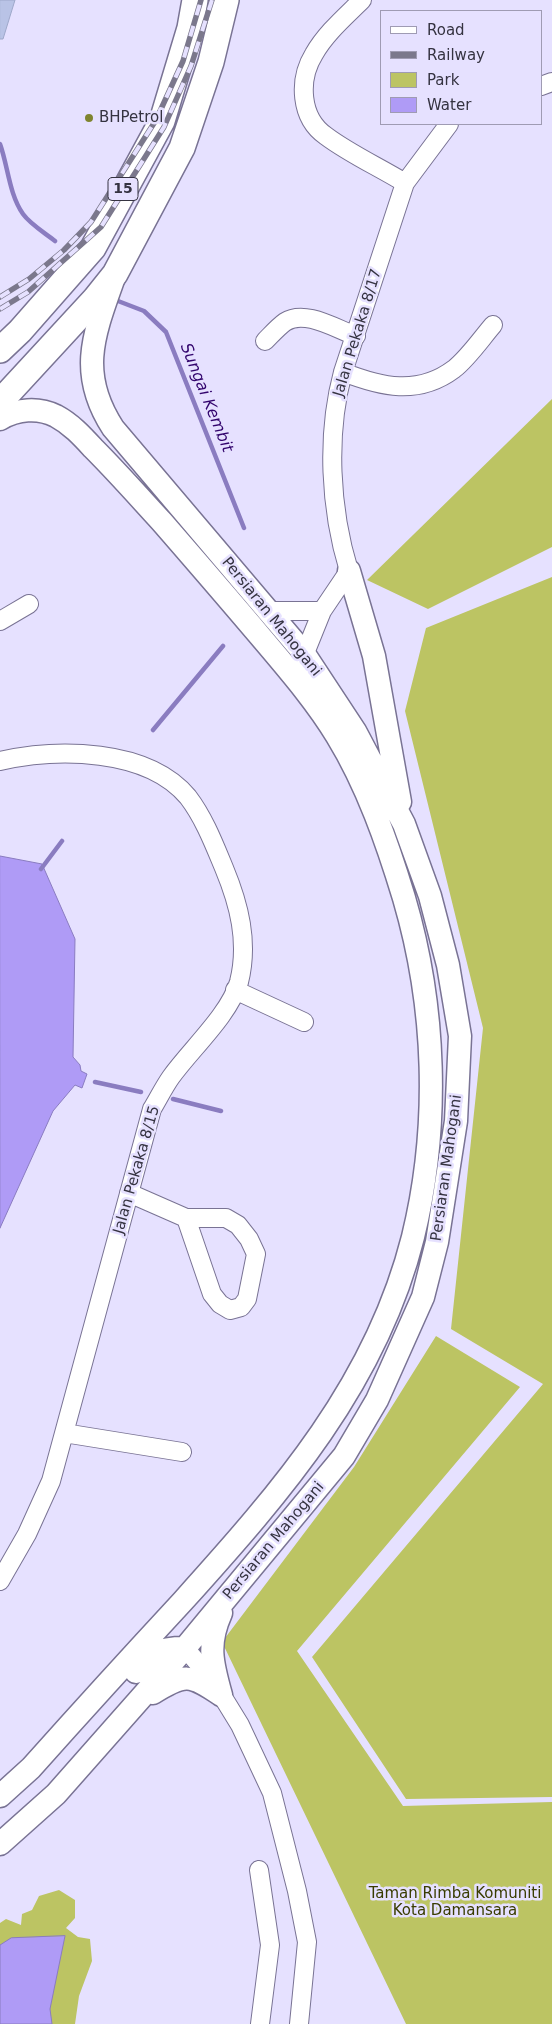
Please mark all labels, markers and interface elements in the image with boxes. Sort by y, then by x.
legend [380,10,542,125]
text: Road [427,21,465,39]
text: Railway [427,46,485,64]
text: Park [427,71,459,89]
text: Water [427,96,471,114]
place label: BHPetrol [99,109,163,127]
marker: BHPetrol [83,112,95,124]
road number: 15 [108,178,138,200]
street label: Jalan Pekaka 8/17 [330,267,386,399]
water label: Sungai Kembit [175,341,237,455]
street label: Persiaran Mahogani [217,554,325,680]
street label: Persiaran Mahogani [428,1094,466,1242]
street label: Jalan Pekaka 8/15 [110,1104,164,1236]
street label: Persiaran Mahogani [220,1479,328,1603]
park label: Taman Rimba Komuniti Kota Damansara [369,1885,541,1920]

